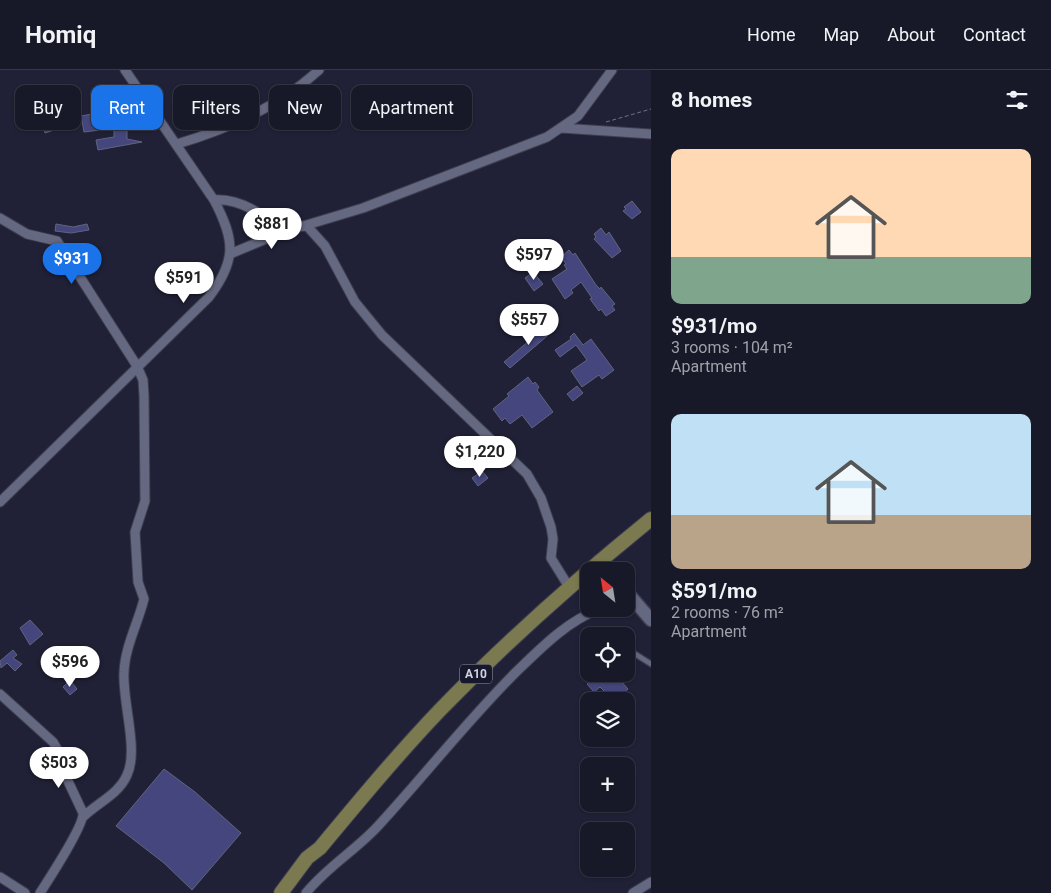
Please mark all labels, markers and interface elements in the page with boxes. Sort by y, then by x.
text: Homiq [25,21,96,49]
text: Home [747,24,796,45]
text: Map [824,24,859,45]
text: About [887,24,935,45]
text: Contact [963,24,1026,45]
chip: Buy [15,85,81,130]
chip: Rent [91,85,163,130]
chip: Filters [173,85,259,130]
chip: New [269,85,341,130]
chip: Apartment [351,85,472,130]
icon: filters [1003,86,1031,114]
text: 8 homes [671,88,752,112]
icon: home [806,182,896,272]
pin: $881 [242,208,302,250]
text: $881 [254,214,290,233]
pin: $597 [504,238,564,281]
pin: $931 [42,242,102,285]
text: $597 [516,245,552,264]
text: $931 [54,249,90,268]
pin: $591 [154,262,214,304]
text: $591 [166,268,202,287]
pin: $557 [499,304,559,346]
text: $557 [511,310,547,329]
text: $931/mo [671,314,757,338]
text: 3 rooms · 104 m² [671,338,793,357]
text: Apartment [671,357,747,376]
pin: $1,220 [439,436,521,478]
text: $1,220 [455,442,505,461]
icon: home [806,447,896,537]
north arrow [580,562,635,618]
map controls [580,562,635,877]
text: $591/mo [671,579,757,603]
text: 2 rooms · 76 m² [671,603,784,622]
text: Apartment [671,622,747,641]
button: locate [580,627,635,682]
pin: $596 [40,646,100,688]
text: $596 [52,652,88,671]
road number: A10 [460,664,492,684]
button: layers [580,692,635,747]
pin: $503 [29,746,89,789]
text: $503 [41,753,77,772]
button: + [580,757,635,812]
button: − [580,822,635,877]

